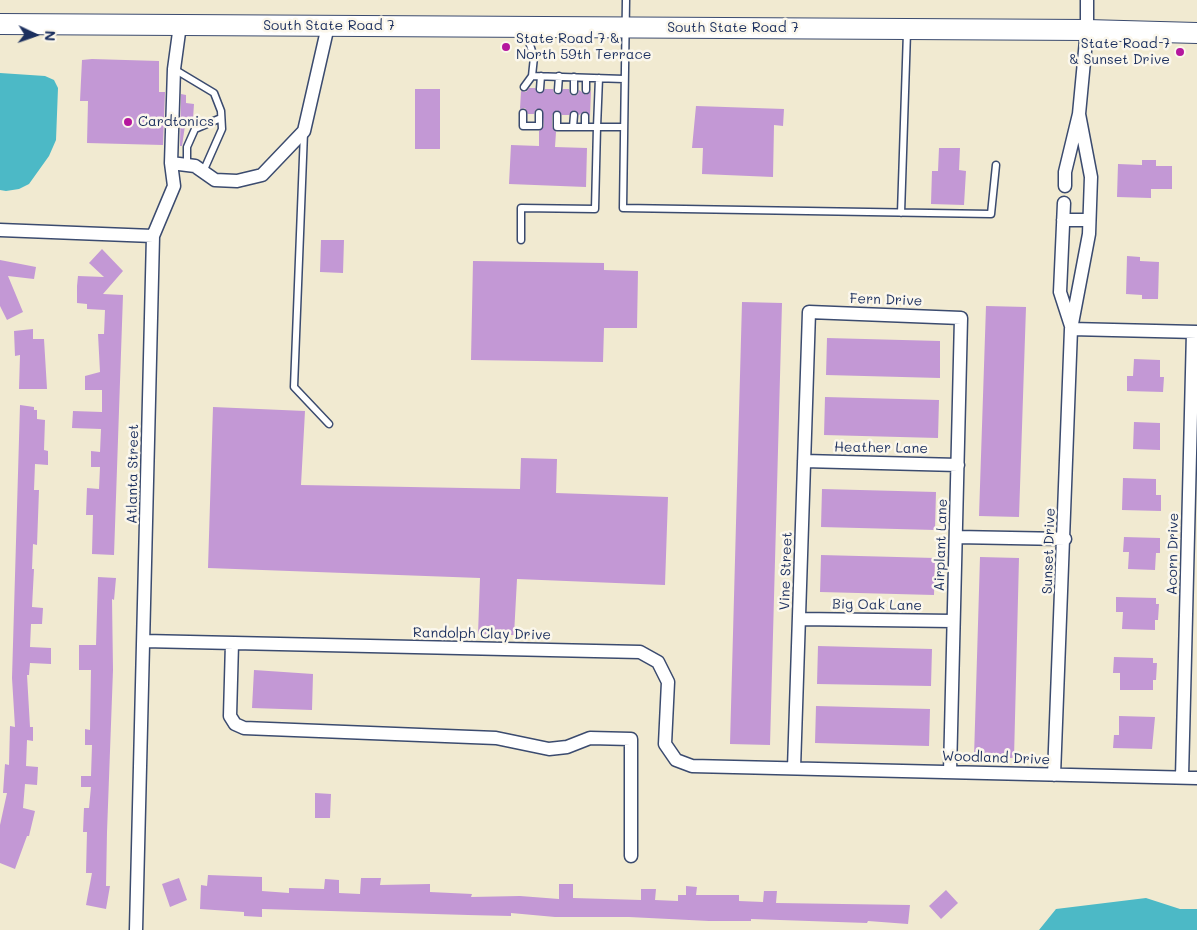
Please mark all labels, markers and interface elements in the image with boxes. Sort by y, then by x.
north arrow [10,10,60,60]
street label: South State Road 7 [263,18,395,34]
street label: South State Road 7 [667,20,799,36]
text: N [41,30,60,42]
place label: State Road 7 & North 59th Terrace [516,31,651,64]
place label: State Road 7 & Sunset Drive [1069,36,1170,68]
marker: State Road 7 & North 59th Terrace [500,41,512,53]
marker: State Road 7 & Sunset Drive [1174,46,1186,58]
place label: Cardtonics [138,114,214,130]
marker: Cardtonics [122,116,134,128]
street label: Fern Drive [849,290,923,310]
street label: Atlanta Street [124,424,142,524]
street label: Heather Lane [834,439,928,457]
street label: Airplant Lane [931,498,951,592]
street label: Sunset Drive [1039,508,1059,594]
street label: Acorn Drive [1164,513,1182,595]
street label: Vine Street [776,531,796,611]
street label: Big Oak Lane [832,596,922,614]
street label: Randolph Clay Drive [413,624,551,644]
street label: Woodland Drive [942,748,1050,768]

